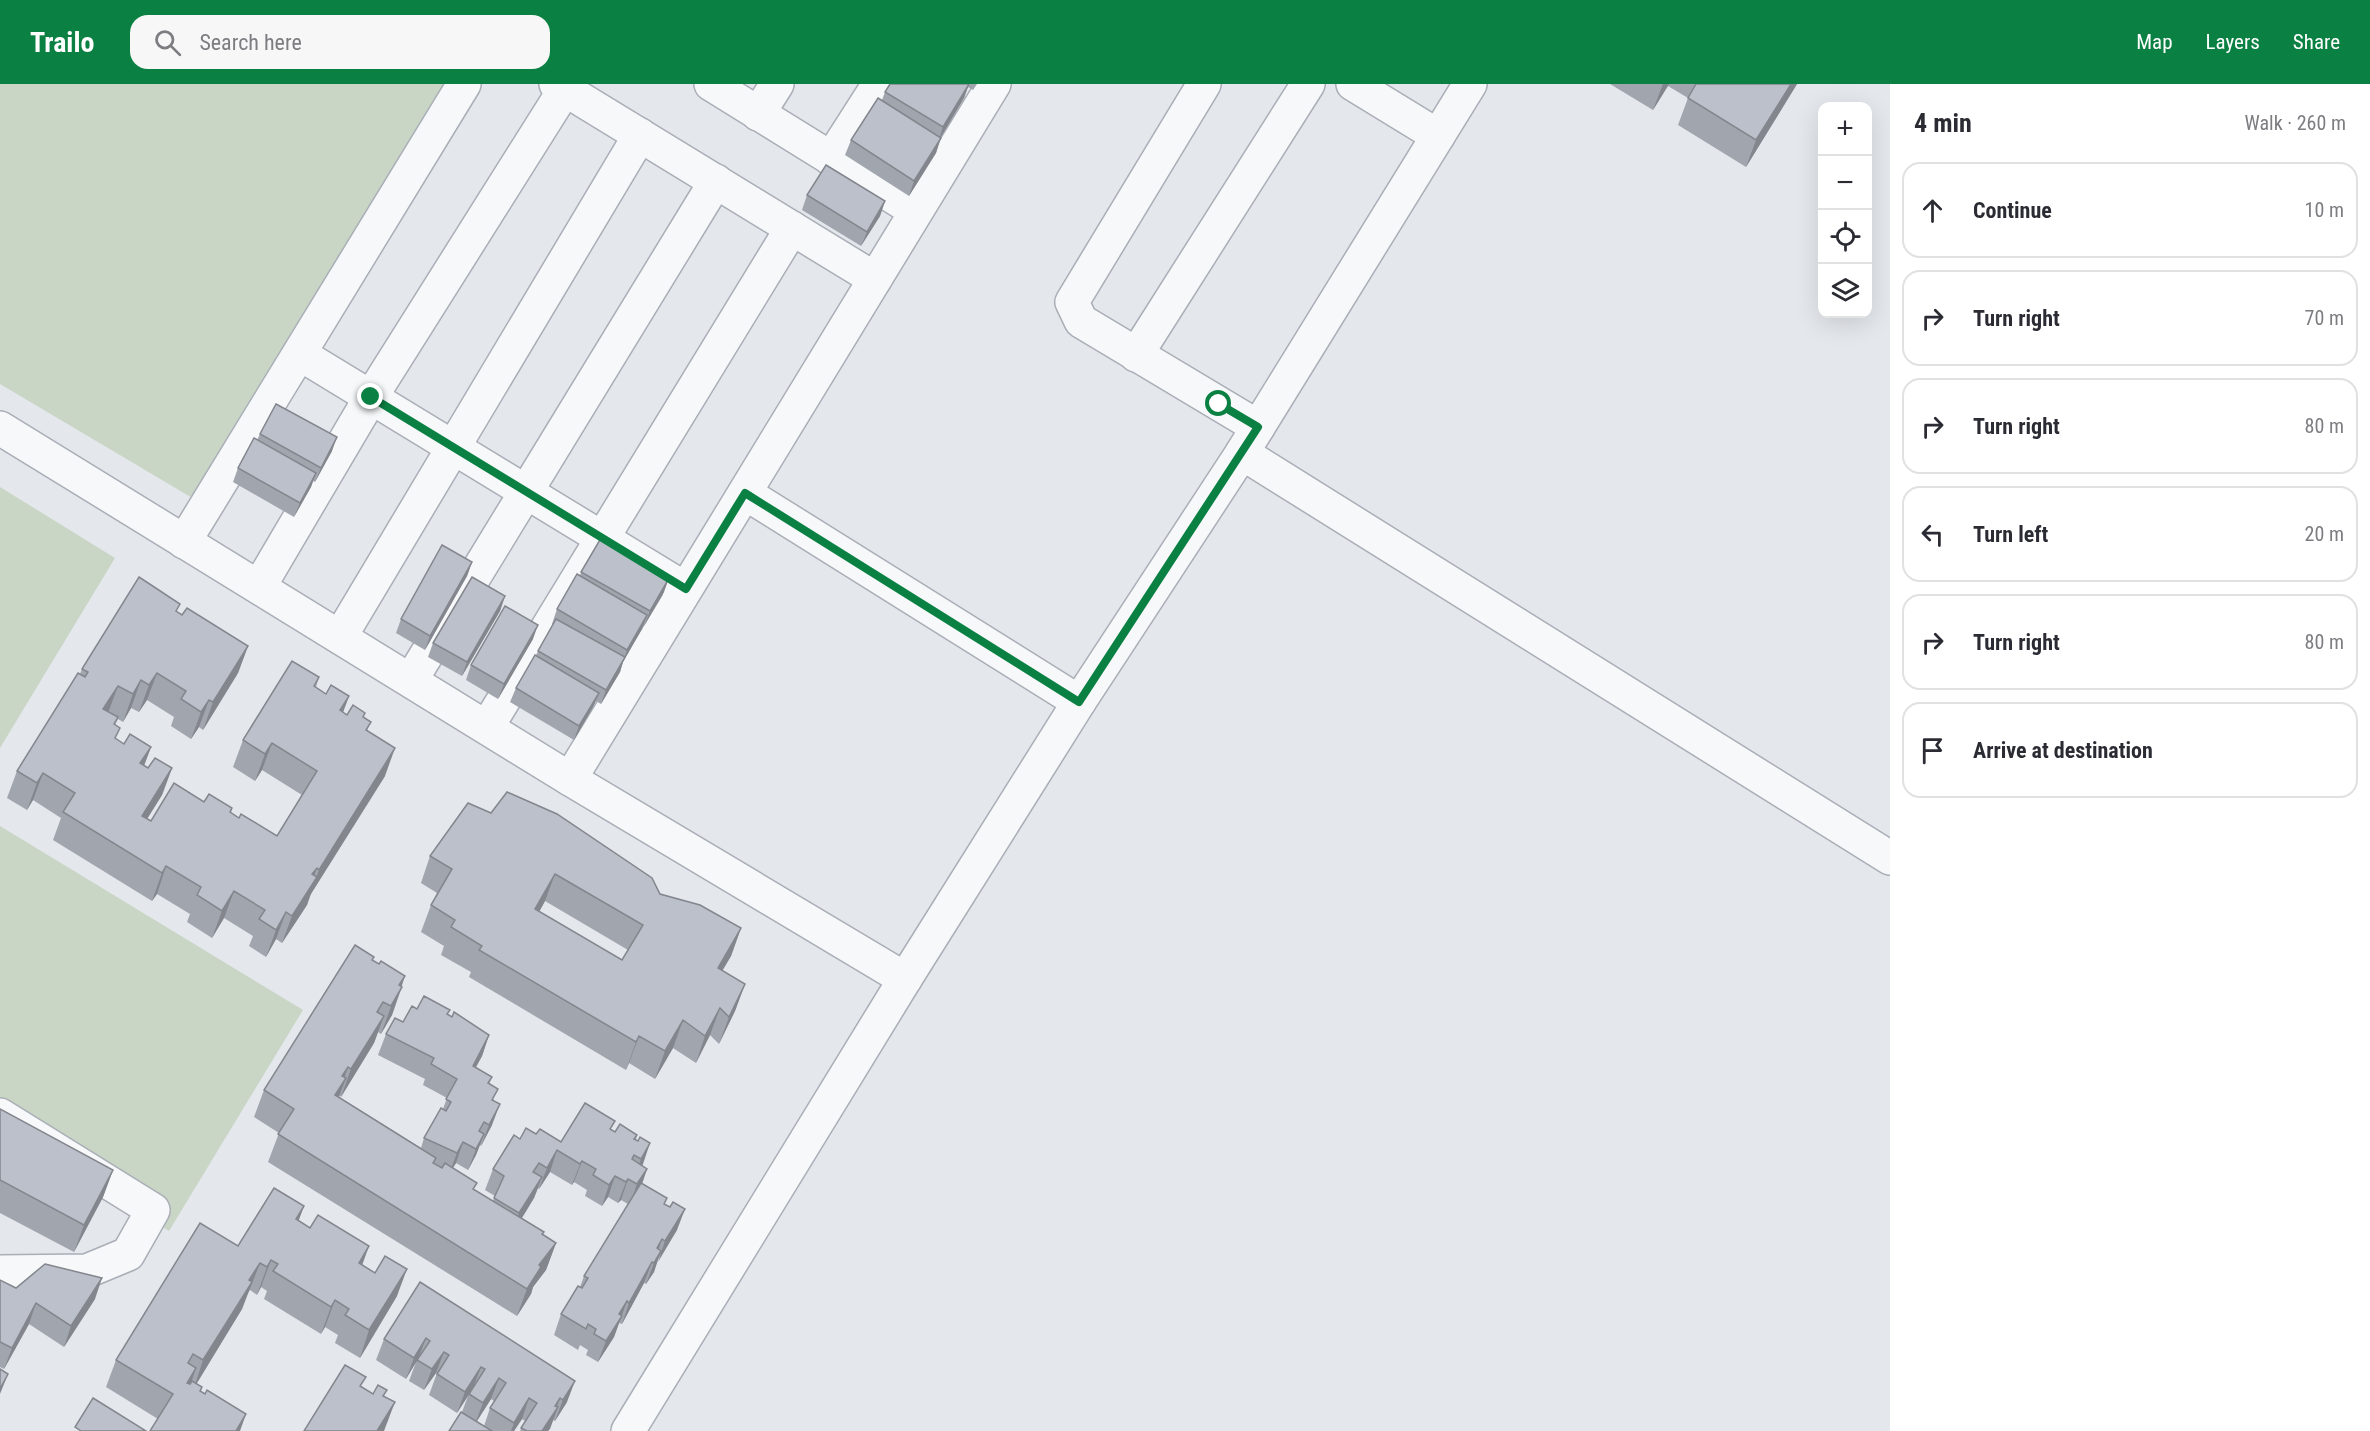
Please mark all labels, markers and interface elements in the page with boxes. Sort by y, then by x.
search box [130,15,550,69]
text: Trailo [30,26,94,59]
icon: search [151,26,184,59]
text: Search here [199,30,302,55]
text: Map [2136,30,2173,54]
text: Layers [2206,30,2260,54]
text: Share [2293,30,2340,54]
map controls [1818,102,1872,318]
button: + [1818,102,1872,156]
text: 4 min [1914,108,1972,138]
text: Walk · 260 m [2245,111,2346,135]
button: − [1818,156,1872,210]
icon: ahead [1916,194,1949,227]
text: Continue [1973,198,2052,223]
text: 10 m [2305,198,2344,222]
button: locate [1818,210,1872,264]
button: layers [1818,264,1872,318]
icon: right [1916,302,1949,335]
text: Turn right [1973,306,2060,331]
text: 70 m [2305,306,2344,330]
route end [357,383,383,409]
route start [1205,390,1231,416]
icon: right [1916,410,1949,443]
text: Turn right [1973,414,2060,439]
text: 80 m [2305,414,2344,438]
icon: left [1916,518,1949,551]
text: Turn left [1973,522,2048,547]
text: 20 m [2305,522,2344,546]
icon: right [1916,626,1949,659]
text: Turn right [1973,630,2060,655]
text: 80 m [2305,630,2344,654]
icon: arrive [1916,734,1949,767]
text: Arrive at destination [1973,738,2153,763]

